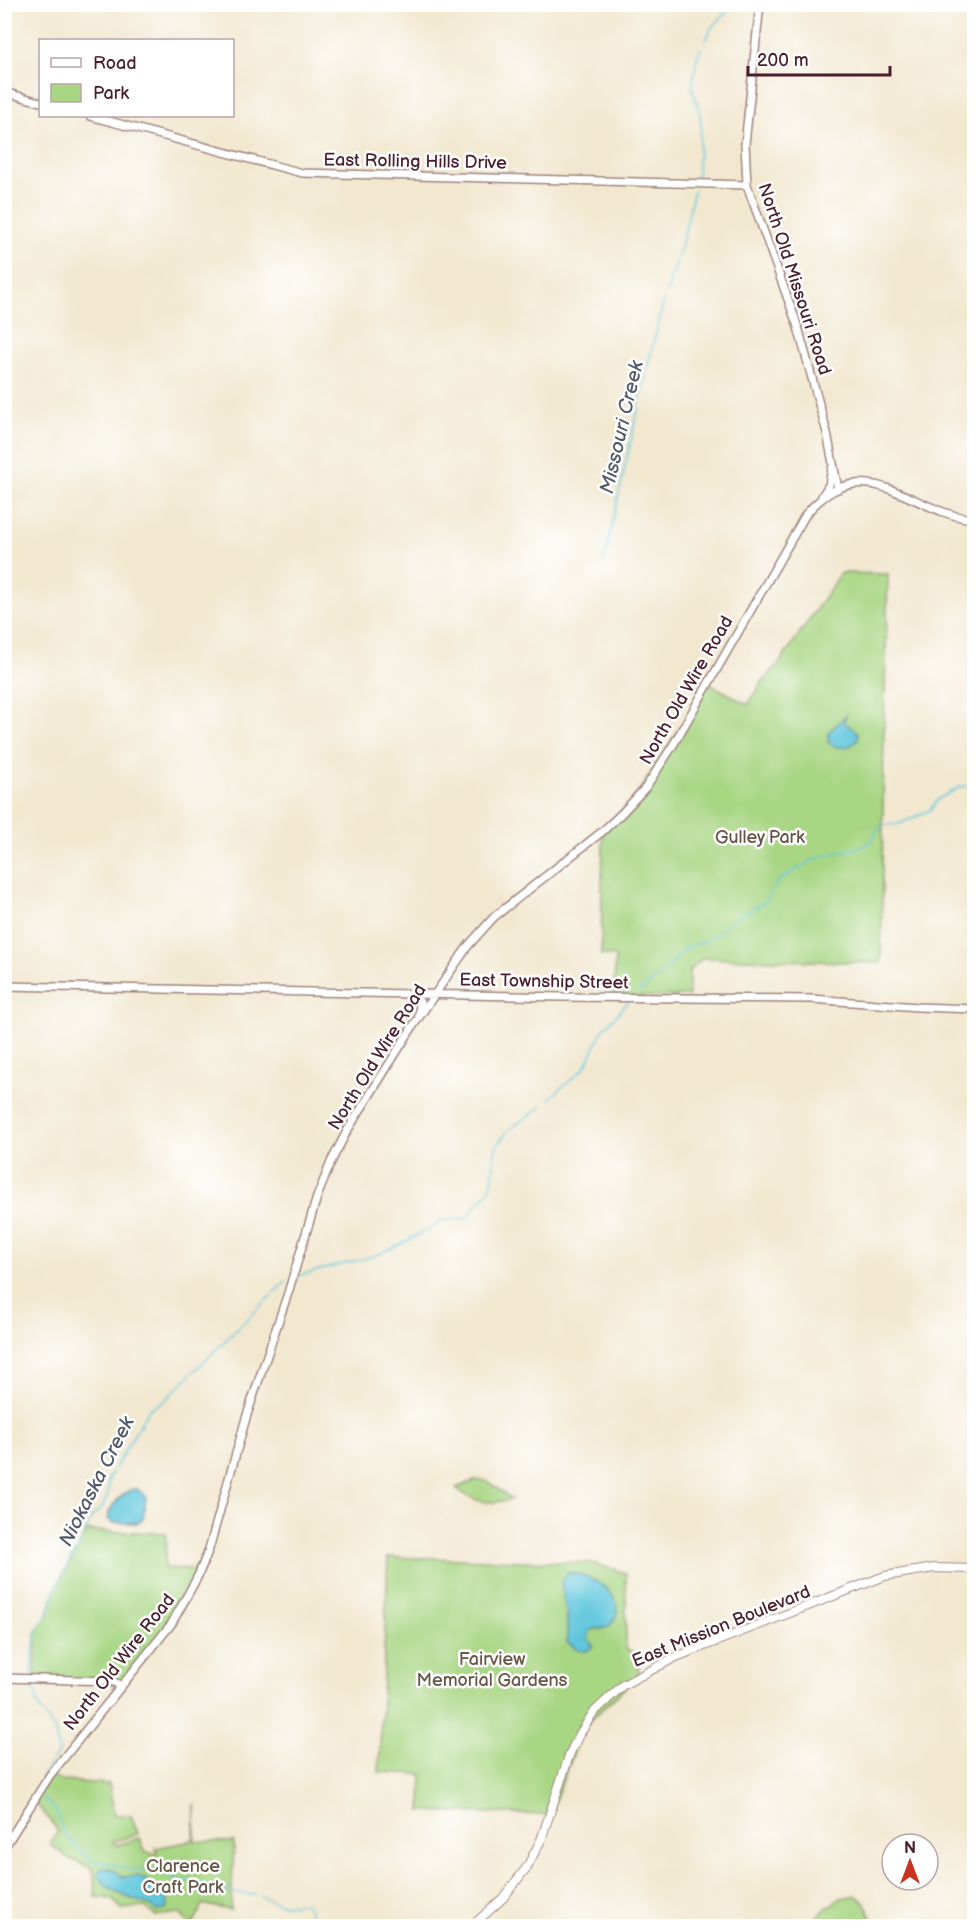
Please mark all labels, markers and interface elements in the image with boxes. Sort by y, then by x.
legend [39,39,234,117]
scale bar [748,39,890,77]
text: 200 m [757,50,809,71]
text: Road [93,53,137,74]
text: Park [93,83,129,104]
street label: East Rolling Hills Drive [323,149,507,174]
street label: North Old Missouri Road [754,181,835,378]
water label: Missouri Creek [595,357,649,496]
street label: North Old Wire Road [635,612,737,768]
park label: Gulley Park [715,827,805,848]
street label: East Township Street [459,970,629,993]
street label: North Old Wire Road [324,981,431,1134]
water label: Niokaska Creek [54,1411,140,1550]
street label: East Mission Boulevard [629,1581,813,1672]
street label: North Old Wire Road [59,1590,179,1735]
park label: Fairview Memorial Gardens [417,1649,568,1691]
north arrow [880,1832,940,1892]
text: N [904,1839,916,1858]
park label: Clarence Craft Park [142,1856,224,1898]

